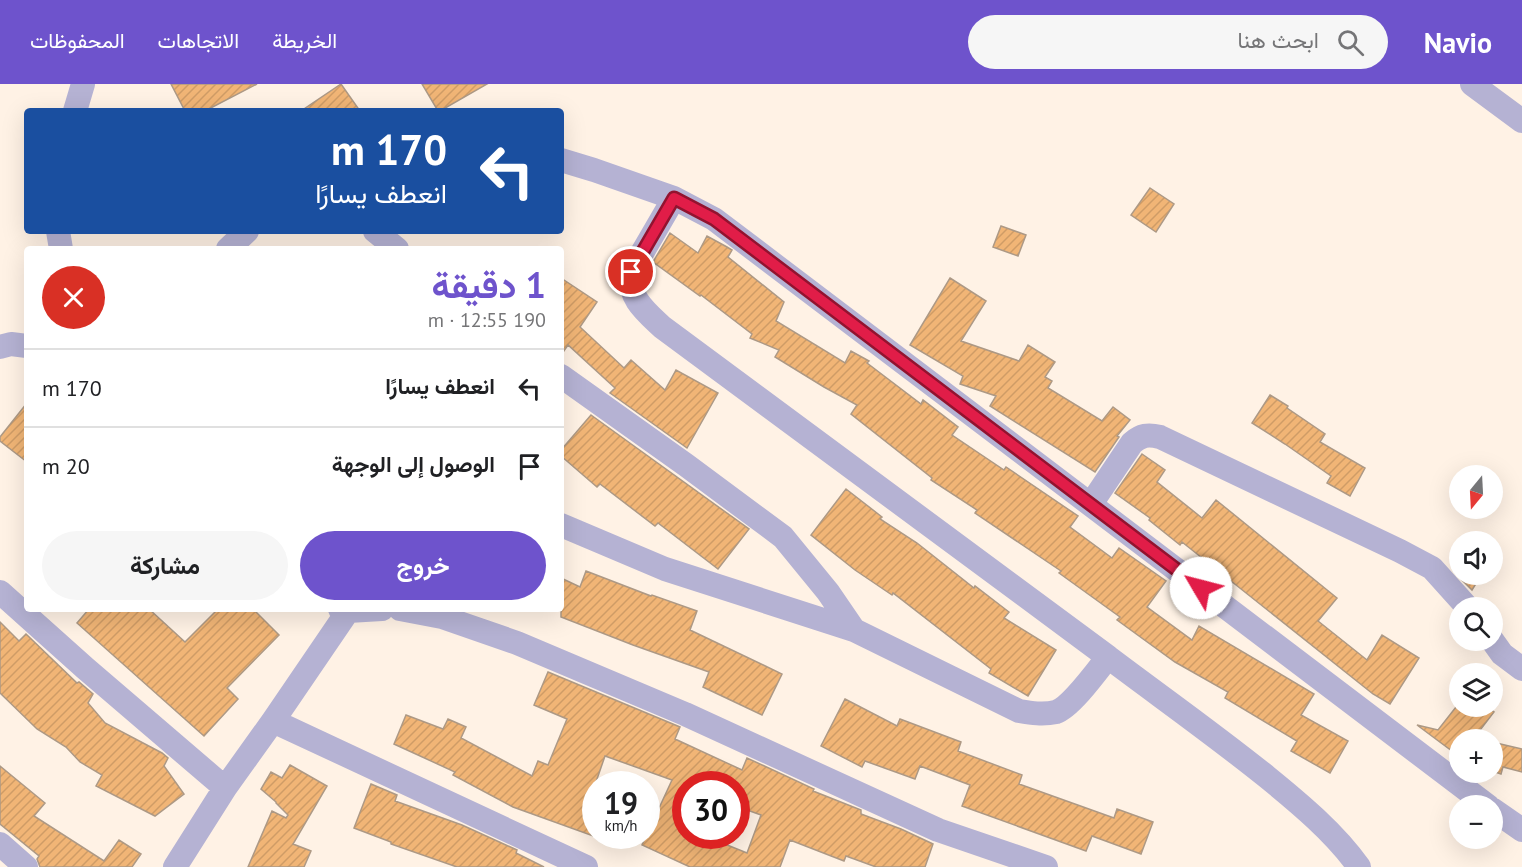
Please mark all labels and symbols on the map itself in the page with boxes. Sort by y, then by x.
pin [605,246,656,297]
north arrow [1449,465,1503,519]
position arrow [1169,556,1233,620]
speed limit sign: 30 [672,771,750,849]

